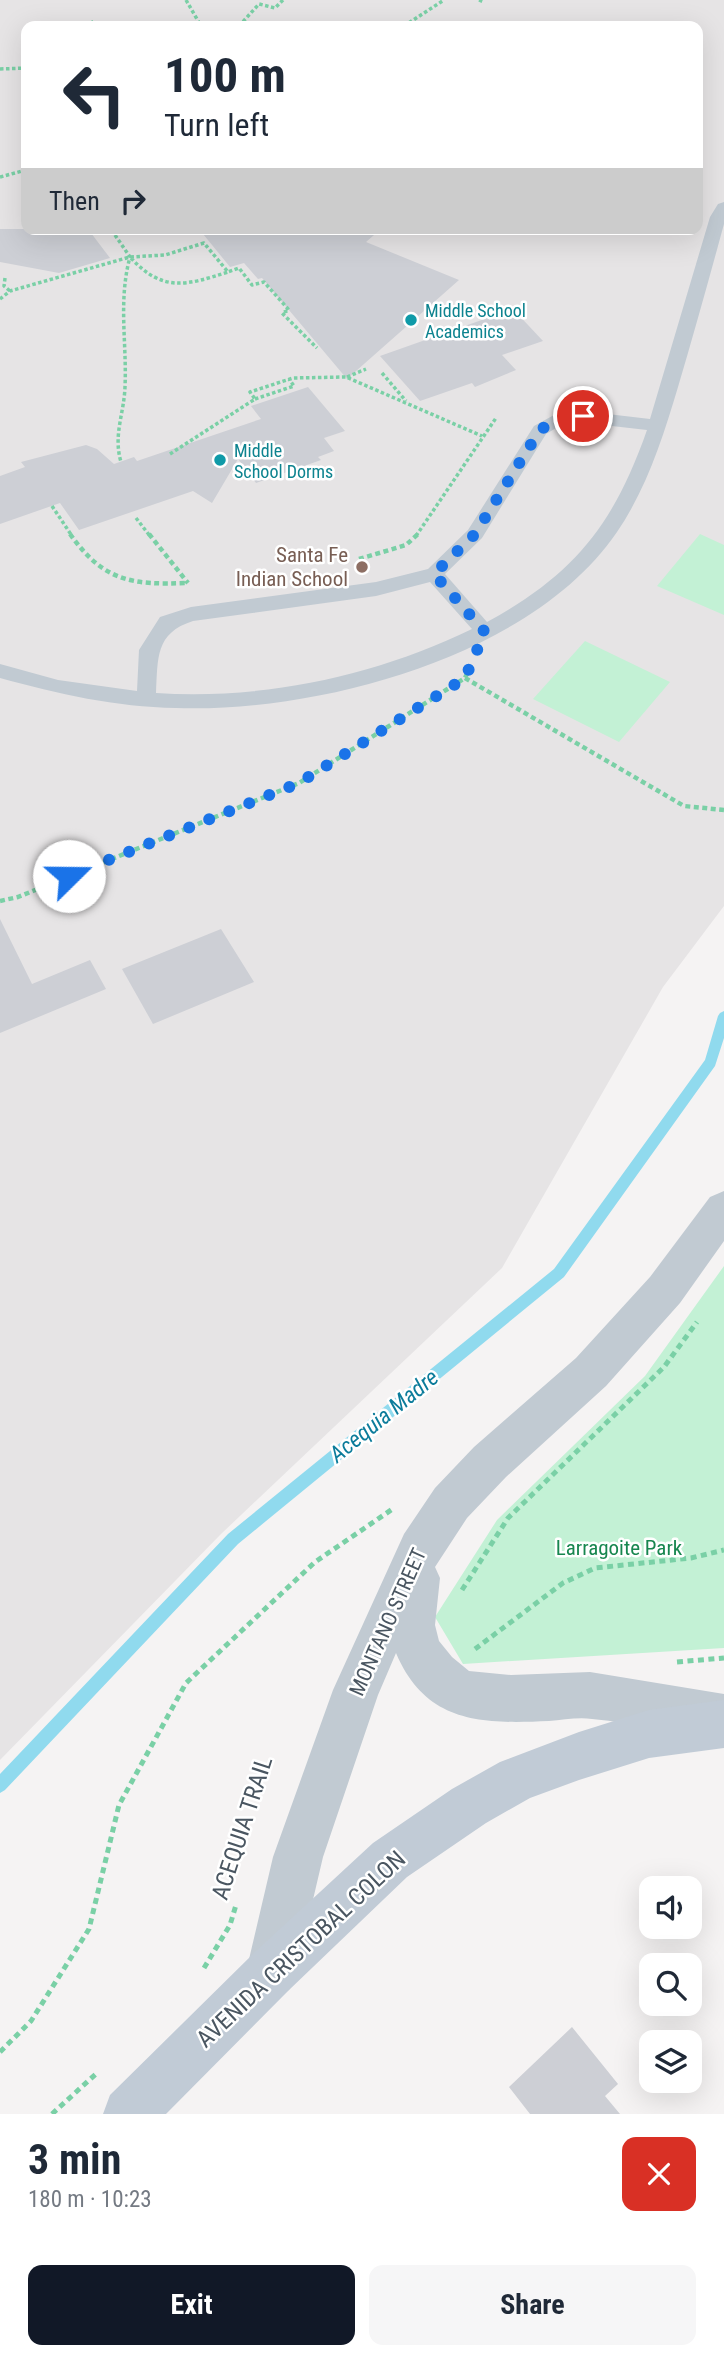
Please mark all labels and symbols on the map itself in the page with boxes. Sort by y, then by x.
place label: Middle School Academics [425,300,526,342]
marker: Middle School Academics [403,312,419,328]
pin [553,386,613,446]
place label: Middle School Dorms [234,440,333,482]
marker: Middle School Dorms [212,452,228,468]
place label: Santa Fe Indian School [236,543,348,591]
marker: Santa Fe Indian School [354,559,370,575]
position arrow [32,839,106,913]
water label: Acequia Madre [323,1364,444,1469]
park label: Larragoite Park [556,1536,683,1560]
street label: MONTANO STREET [345,1544,431,1699]
street label: ACEQUIA TRAIL [206,1753,278,1903]
street label: AVENIDA CRISTOBAL COLON [191,1845,411,2053]

